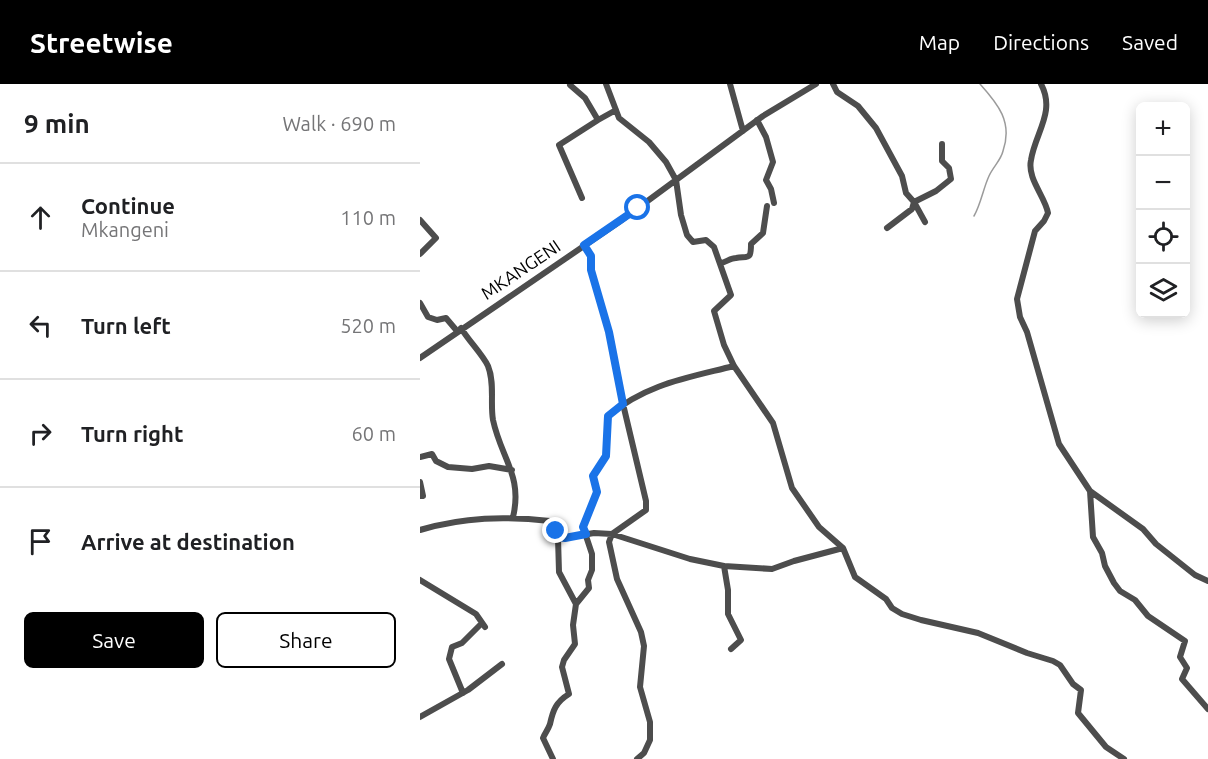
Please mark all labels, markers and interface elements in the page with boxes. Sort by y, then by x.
text: Streetwise [30,27,173,58]
text: Map [919,30,960,54]
text: Directions [993,30,1089,54]
text: Saved [1122,30,1178,54]
map controls [1136,102,1190,318]
button: + [1136,102,1190,156]
text: 9 min [24,109,90,138]
text: Walk · 690 m [283,112,396,135]
button: − [1136,156,1190,210]
text: Continue [81,193,175,218]
route start [624,194,650,220]
icon: ahead [24,201,57,234]
text: 110 m [340,206,396,229]
button: locate [1136,210,1190,264]
text: Mkangeni [81,218,169,241]
street label: MKANGENI [477,235,564,303]
button: layers [1136,264,1190,318]
icon: left [24,309,57,342]
text: Turn left [81,313,171,338]
text: 520 m [340,314,396,337]
icon: right [24,417,57,450]
text: Turn right [81,421,183,446]
text: 60 m [352,422,396,445]
route end [542,517,568,543]
icon: arrive [24,525,57,558]
text: Arrive at destination [81,529,295,554]
button: Save [24,612,204,668]
button: Share [216,612,396,668]

